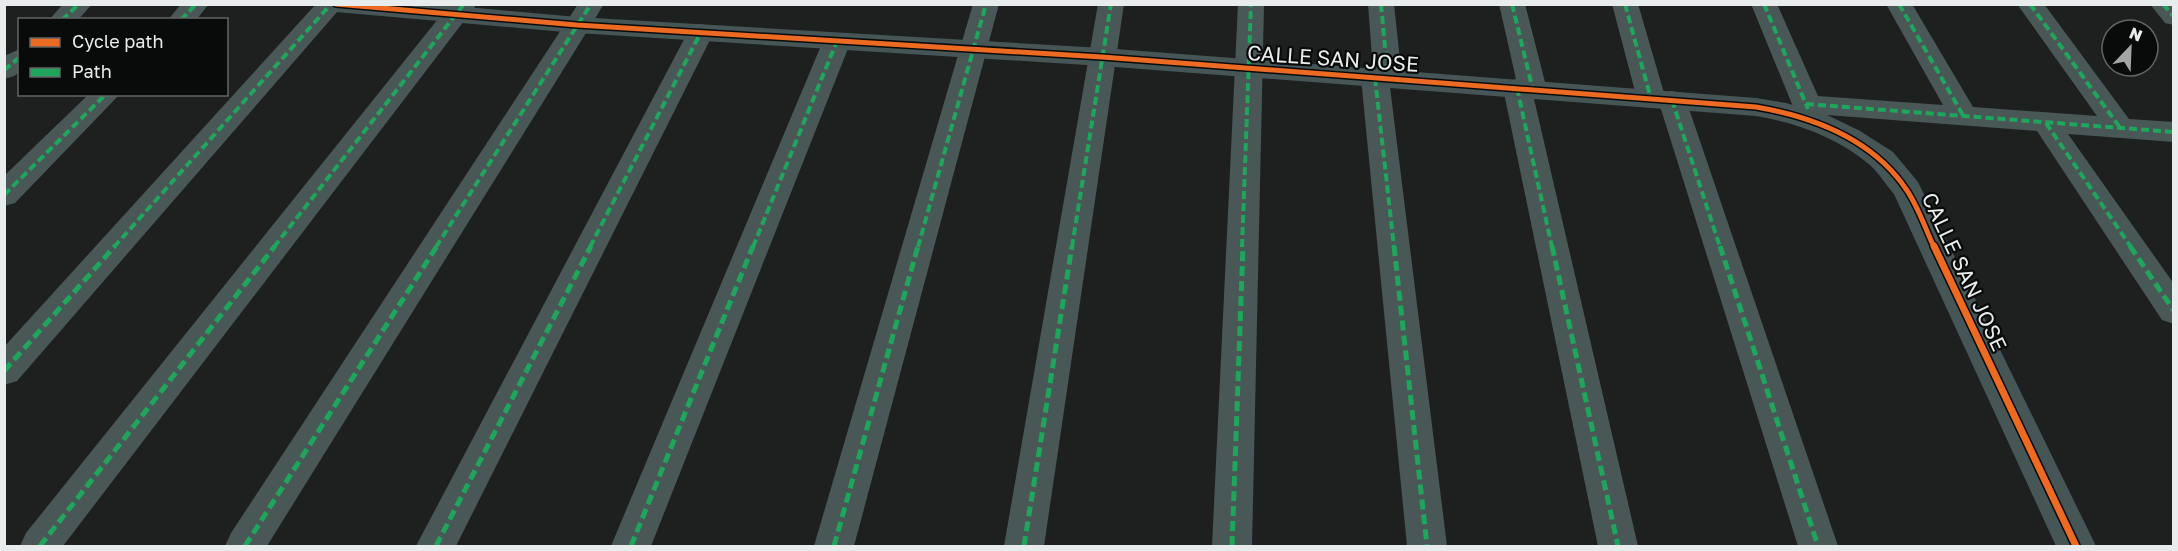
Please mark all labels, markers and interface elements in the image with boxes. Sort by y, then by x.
legend [18,18,228,96]
north arrow [2100,18,2160,78]
text: N [2126,23,2145,46]
text: Cycle path [72,30,164,52]
street label: CALLE SAN JOSE [1246,39,1420,77]
text: Path [72,60,112,82]
street label: CALLE SAN JOSE [1917,188,2013,355]

